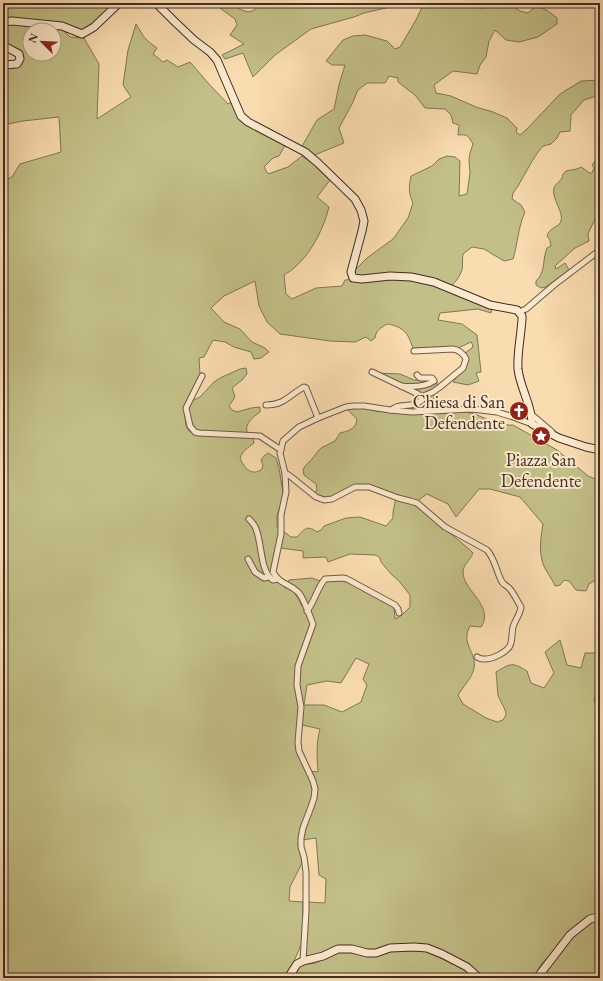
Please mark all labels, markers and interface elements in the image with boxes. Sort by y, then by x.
north arrow [22,22,62,62]
text: N [25,31,41,45]
place label: Chiesa di San Defendente [413,390,505,434]
church icon: Chiesa di San Defendente [508,400,530,422]
place icon: Piazza San Defendente [530,425,552,447]
place label: Piazza San Defendente [501,448,581,492]

